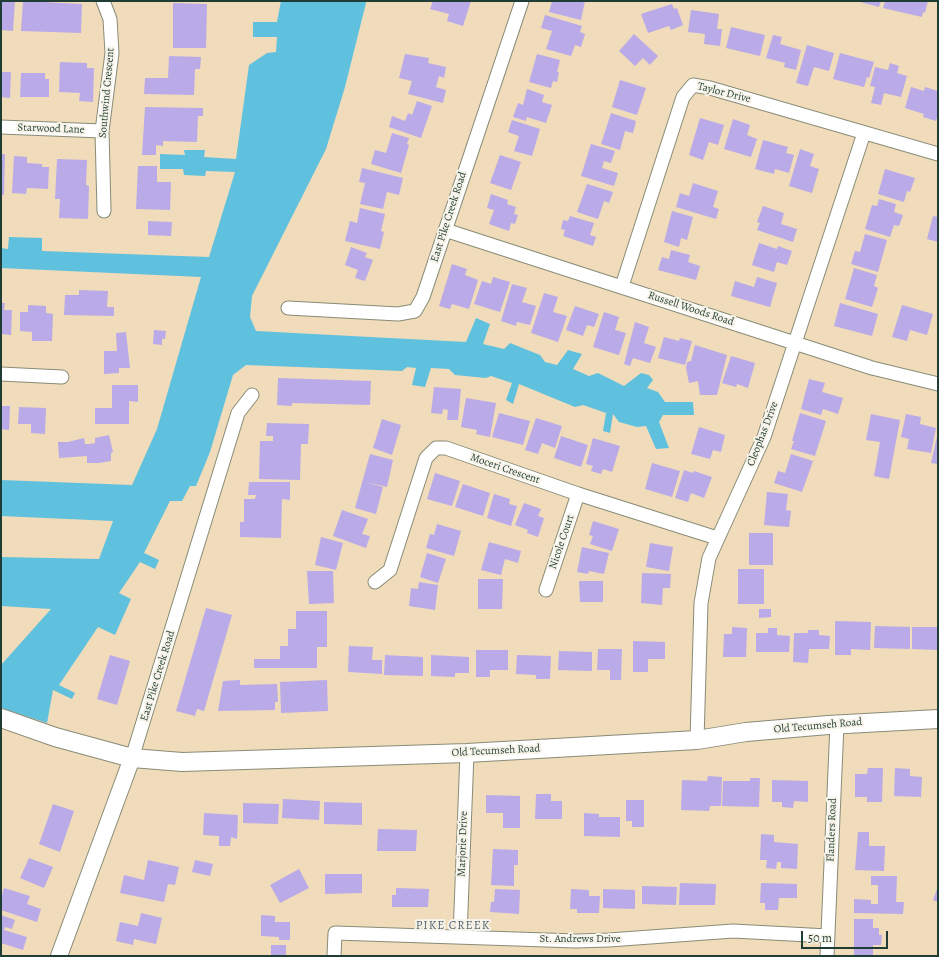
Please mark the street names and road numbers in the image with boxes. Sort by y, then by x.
street label: Southwind Crescent [96,47,118,139]
street label: Taylor Drive [696,80,752,106]
street label: Starwood Lane [17,121,85,137]
street label: East Pike Creek Road [428,170,470,264]
street label: Russell Woods Road [646,289,736,329]
street label: Cleophas Drive [745,400,781,468]
street label: Moceri Crescent [468,451,542,487]
street label: Nicole Court [547,513,577,571]
street label: East Pike Creek Road [138,629,178,723]
street label: Old Tecumseh Road [773,716,863,736]
street label: Old Tecumseh Road [451,742,541,760]
street label: Flanders Road [824,798,840,862]
street label: Marjorie Drive [455,811,471,877]
street label: St. Andrews Drive [539,932,621,946]

